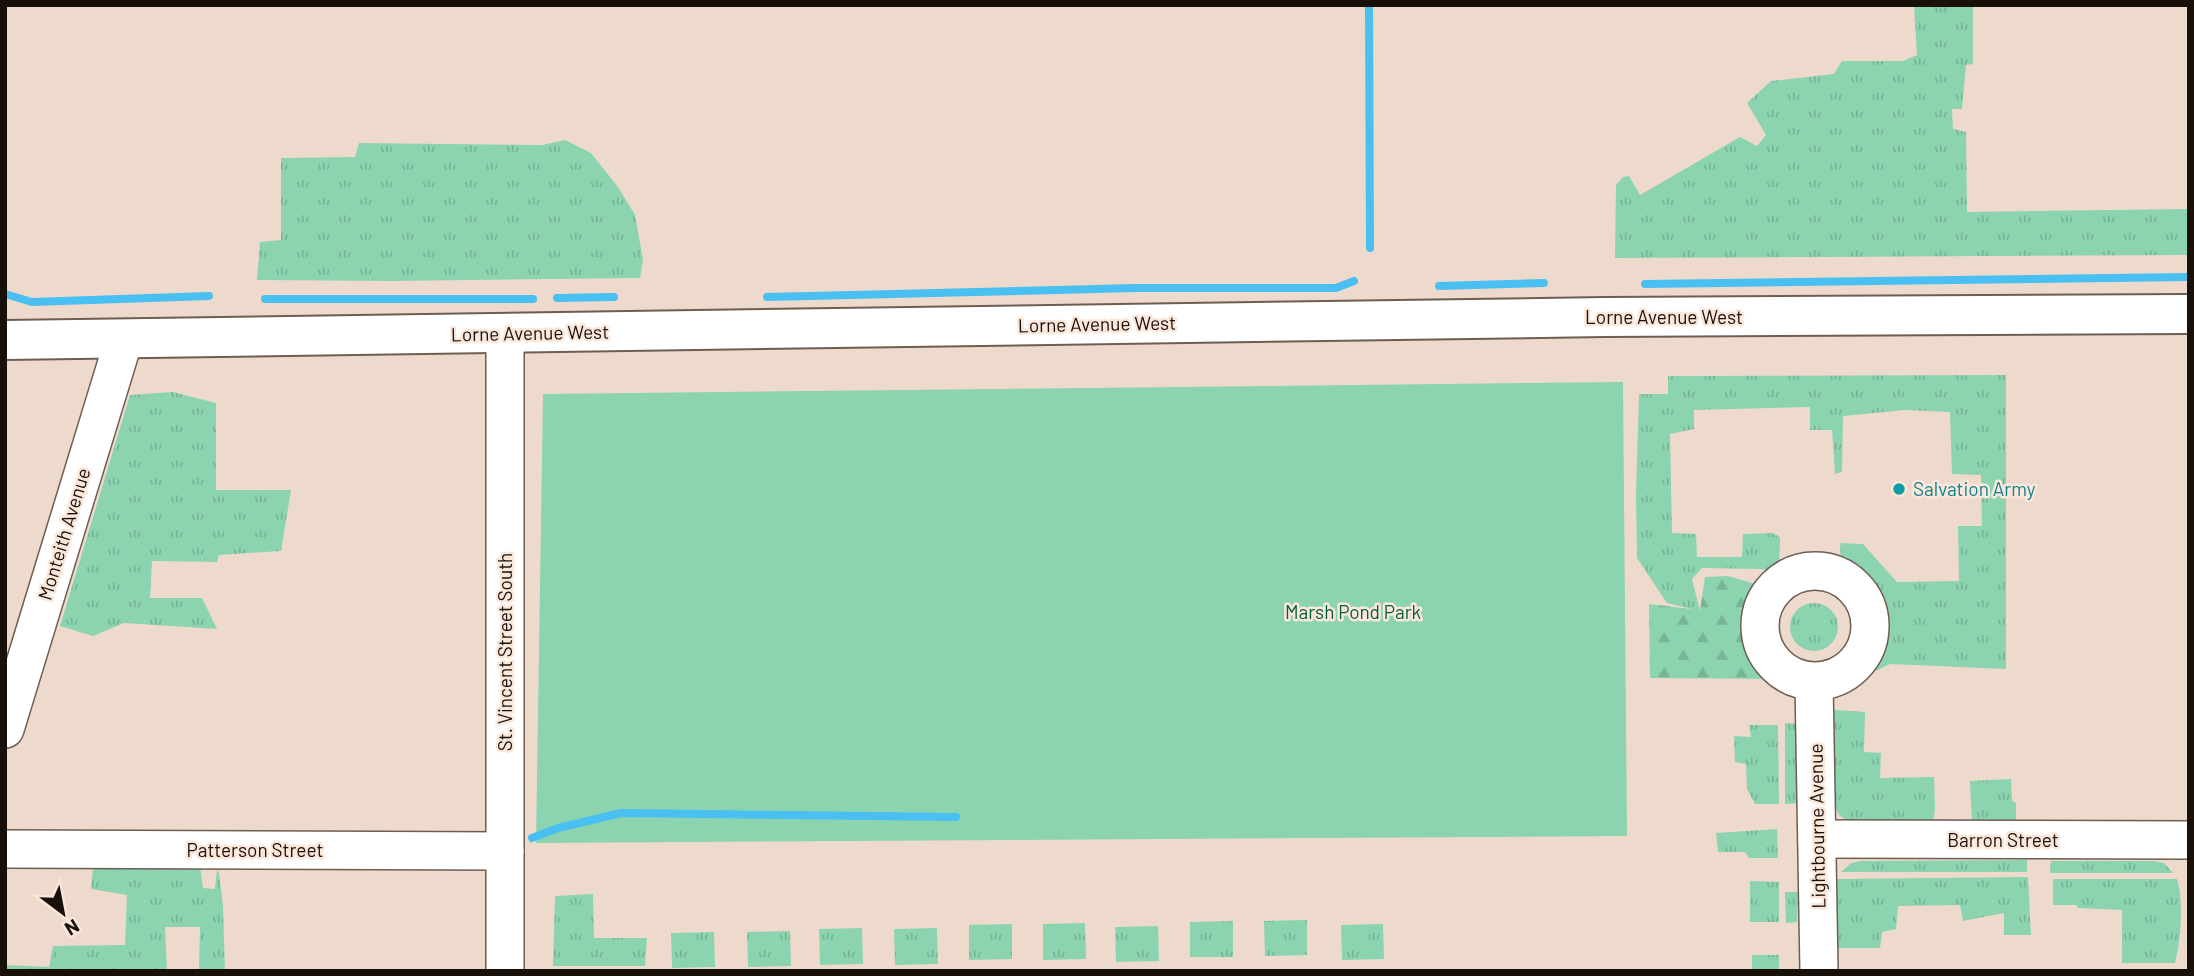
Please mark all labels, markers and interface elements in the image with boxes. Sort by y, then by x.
street label: Lorne Avenue West [1585,305,1743,328]
street label: Lorne Avenue West [1018,311,1176,336]
street label: Lorne Avenue West [451,320,609,345]
street label: Monteith Avenue [32,465,95,603]
place label: Salvation Army [1913,477,2036,500]
marker: Salvation Army [1891,481,1907,497]
street label: St. Vincent Street South [493,553,516,751]
park label: Marsh Pond Park [1285,600,1421,623]
street label: Lightbourne Avenue [1804,743,1829,909]
street label: Barron Street [1947,828,2059,851]
street label: Patterson Street [187,838,323,861]
north arrow [28,878,98,948]
text: N [61,915,84,941]

